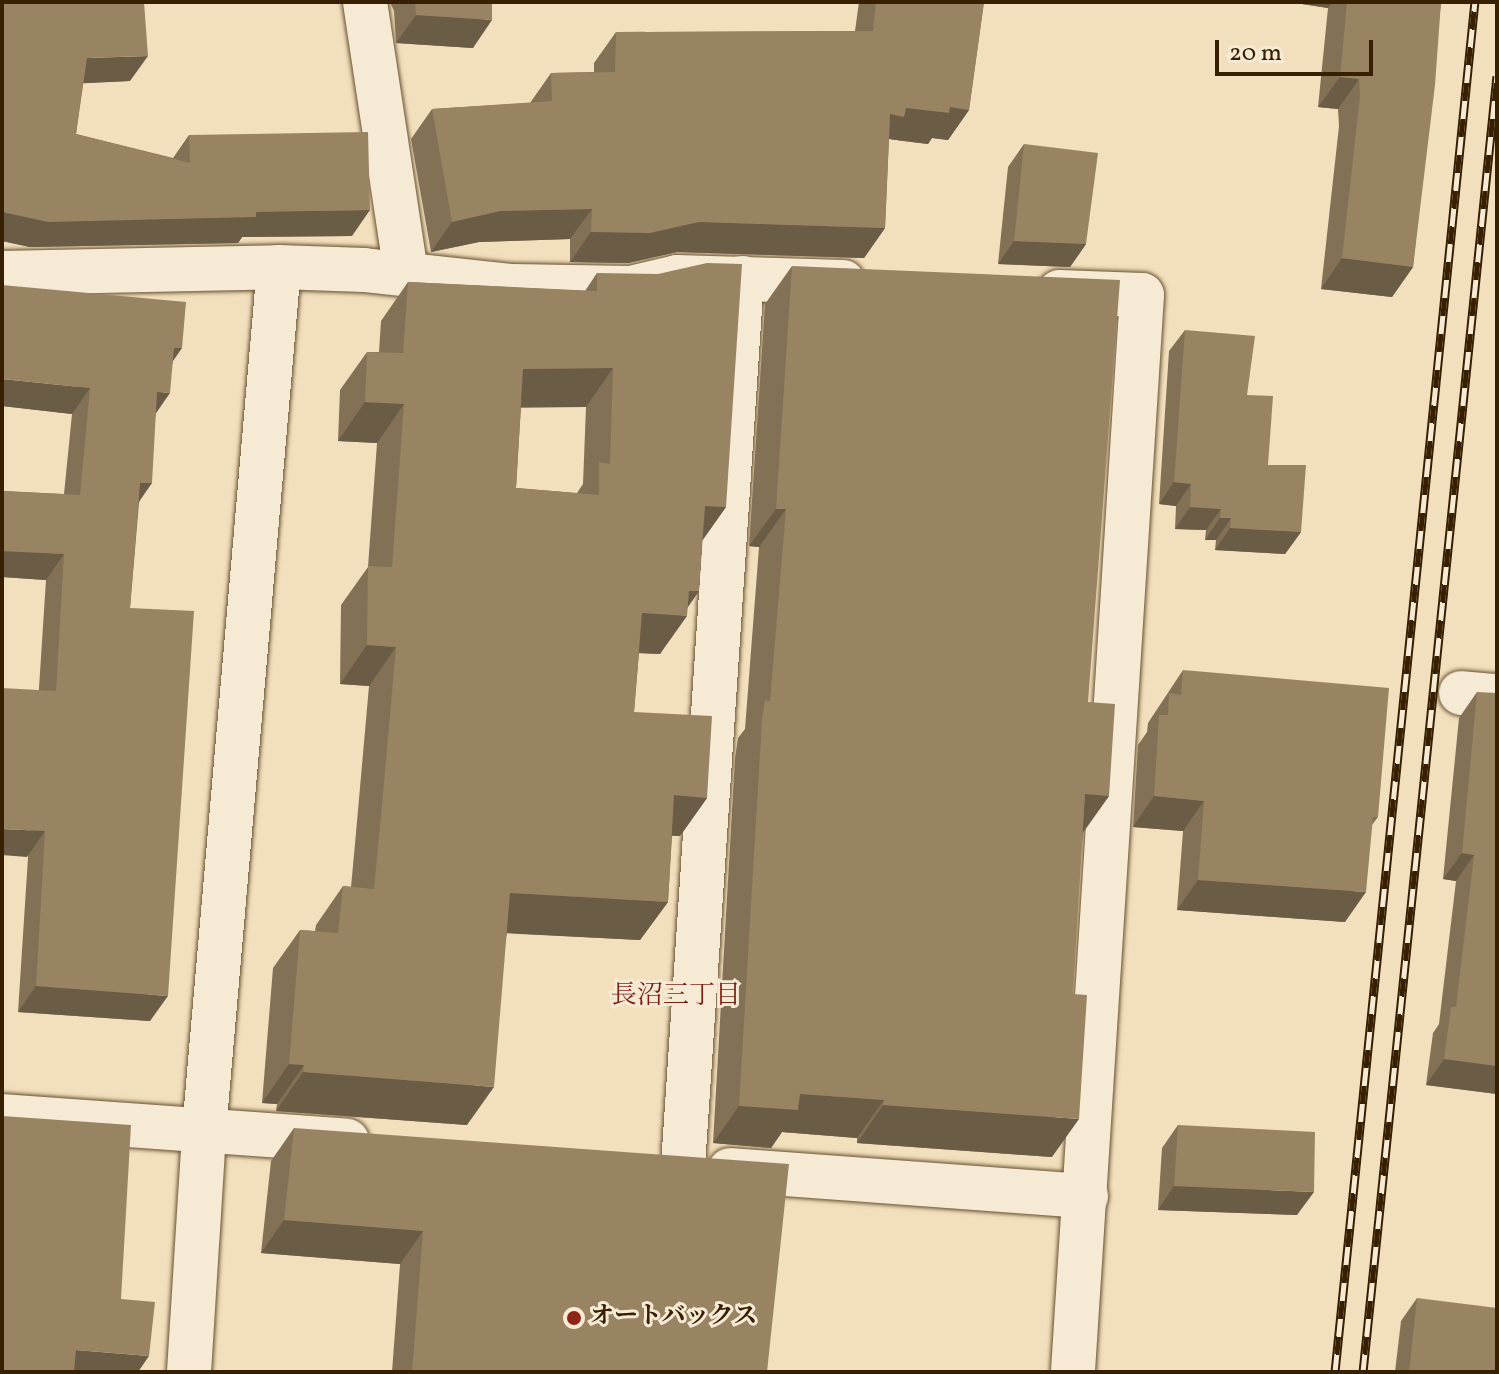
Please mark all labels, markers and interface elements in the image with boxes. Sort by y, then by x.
scale bar [1219,24,1377,74]
text: 20 m [1229,37,1282,71]
district label: 長沼三丁目 [611,981,741,1013]
place label: オートバックス [590,1304,758,1332]
marker: オートバックス [565,1309,583,1327]

